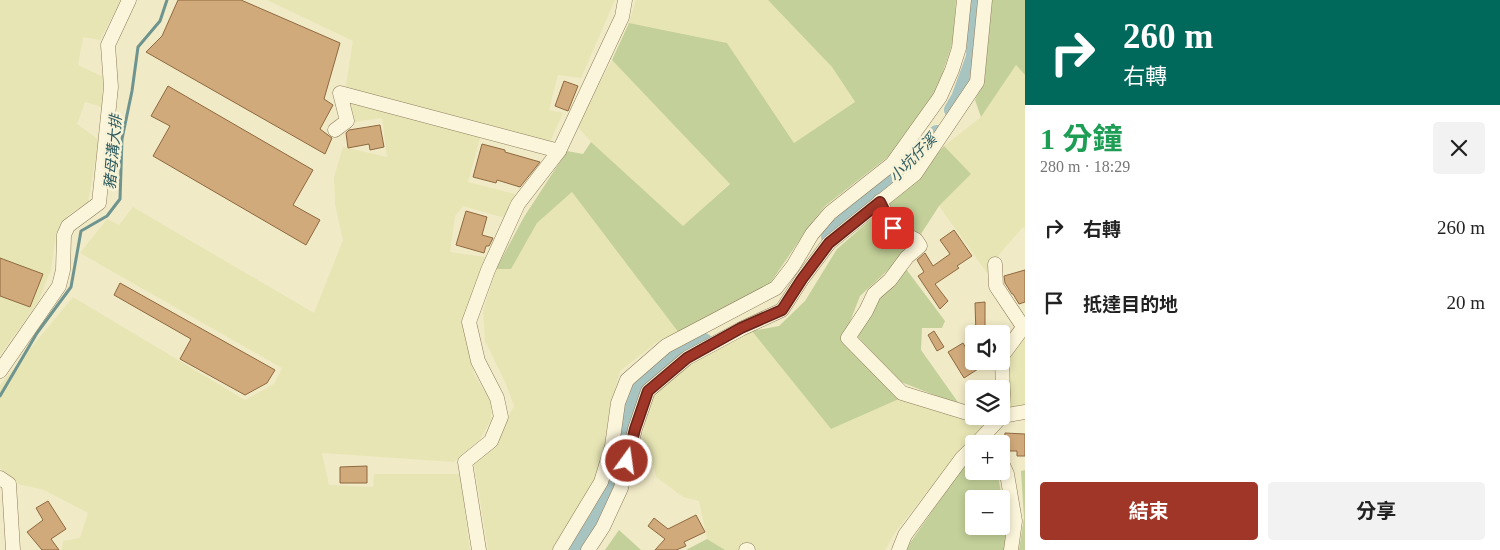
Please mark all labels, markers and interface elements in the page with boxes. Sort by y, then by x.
text: 260 m [1123,17,1213,56]
icon: right [1040,20,1105,85]
text: 右轉 [1123,64,1167,89]
water label: 豬母溝大排 [102,112,124,190]
text: 1 分鐘 [1040,122,1123,155]
button: close [1433,122,1485,174]
water label: 小坑仔溪 [886,129,941,185]
text: 280 m · 18:29 [1040,158,1130,175]
pin [872,207,914,249]
icon: arrive [879,214,907,242]
icon: right [1040,214,1068,242]
text: 260 m [1437,217,1485,238]
text: 右轉 [1083,219,1121,240]
icon: arrive [1040,289,1068,317]
text: 20 m [1446,292,1485,313]
text: 抵達目的地 [1083,294,1178,315]
map controls [965,325,1010,535]
button: sound [965,325,1010,370]
button: layers [965,380,1010,425]
position arrow [600,434,652,486]
button: + [965,435,1010,480]
button: 結束 [1040,482,1258,540]
button: 分享 [1268,482,1485,540]
button: − [965,490,1010,535]

